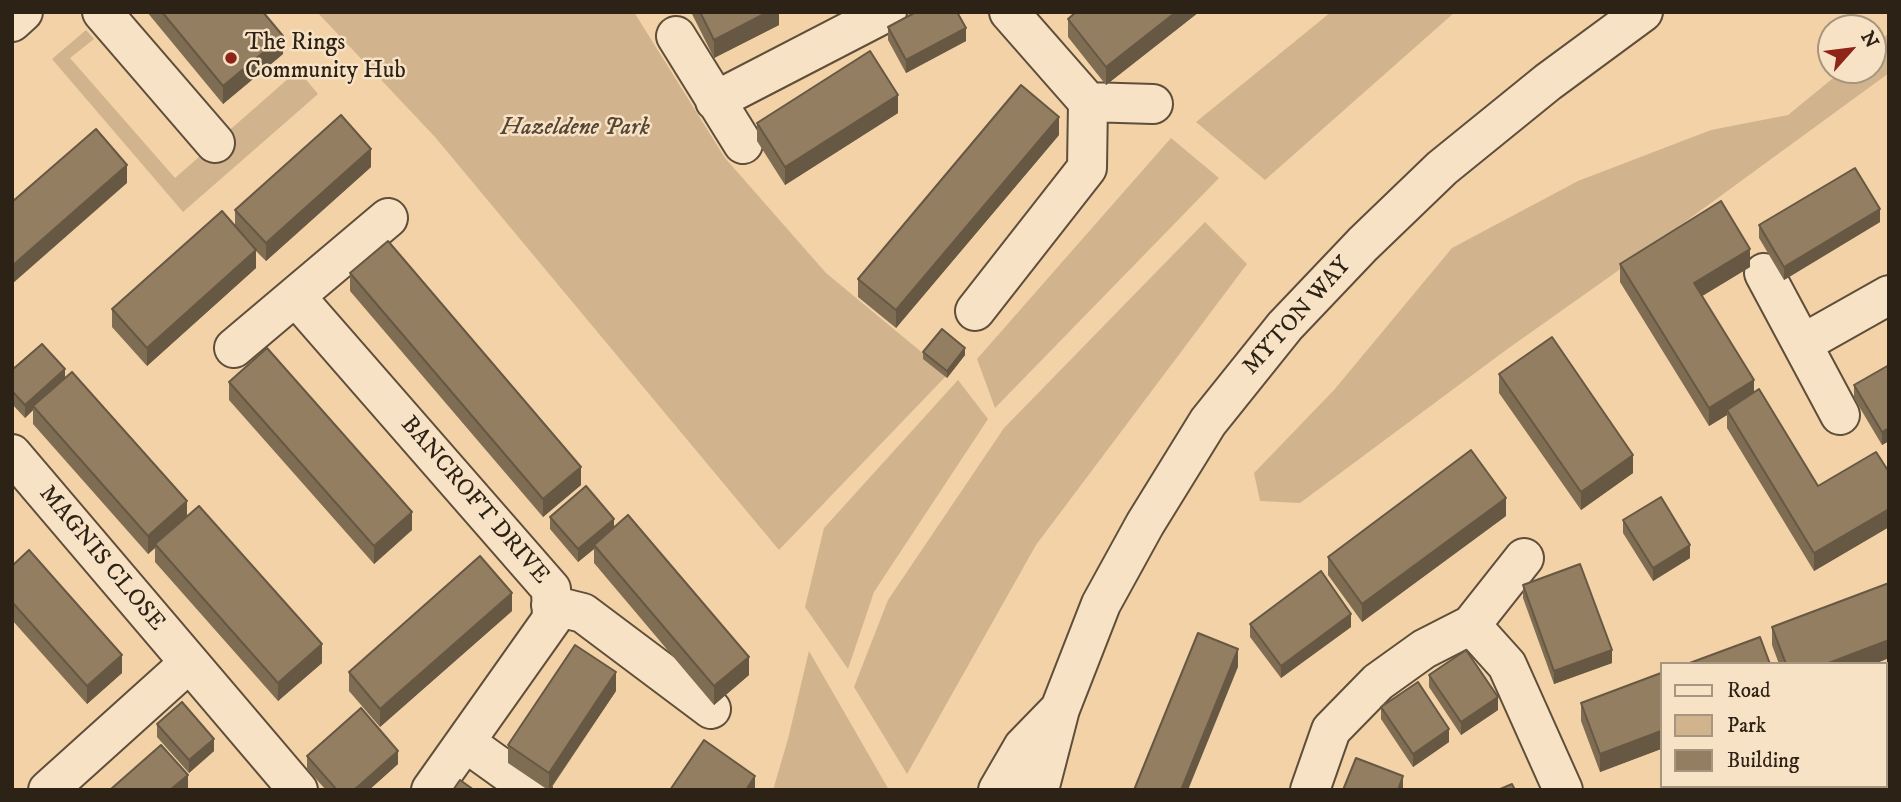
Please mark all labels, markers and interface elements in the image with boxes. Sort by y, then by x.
north arrow [1817,14,1887,84]
text: N [1855,28,1883,52]
place label: The Rings Community Hub [245,30,406,86]
marker: The Rings Community Hub [223,50,239,66]
park label: Hazeldene Park [500,115,650,143]
street label: MYTON WAY [1238,252,1358,382]
street label: BANCROFT DRIVE [393,411,555,591]
street label: MAGNIS CLOSE [32,480,170,638]
legend [1660,662,1887,788]
text: Road [1727,678,1771,704]
text: Park [1727,713,1766,739]
text: Building [1727,748,1799,774]

